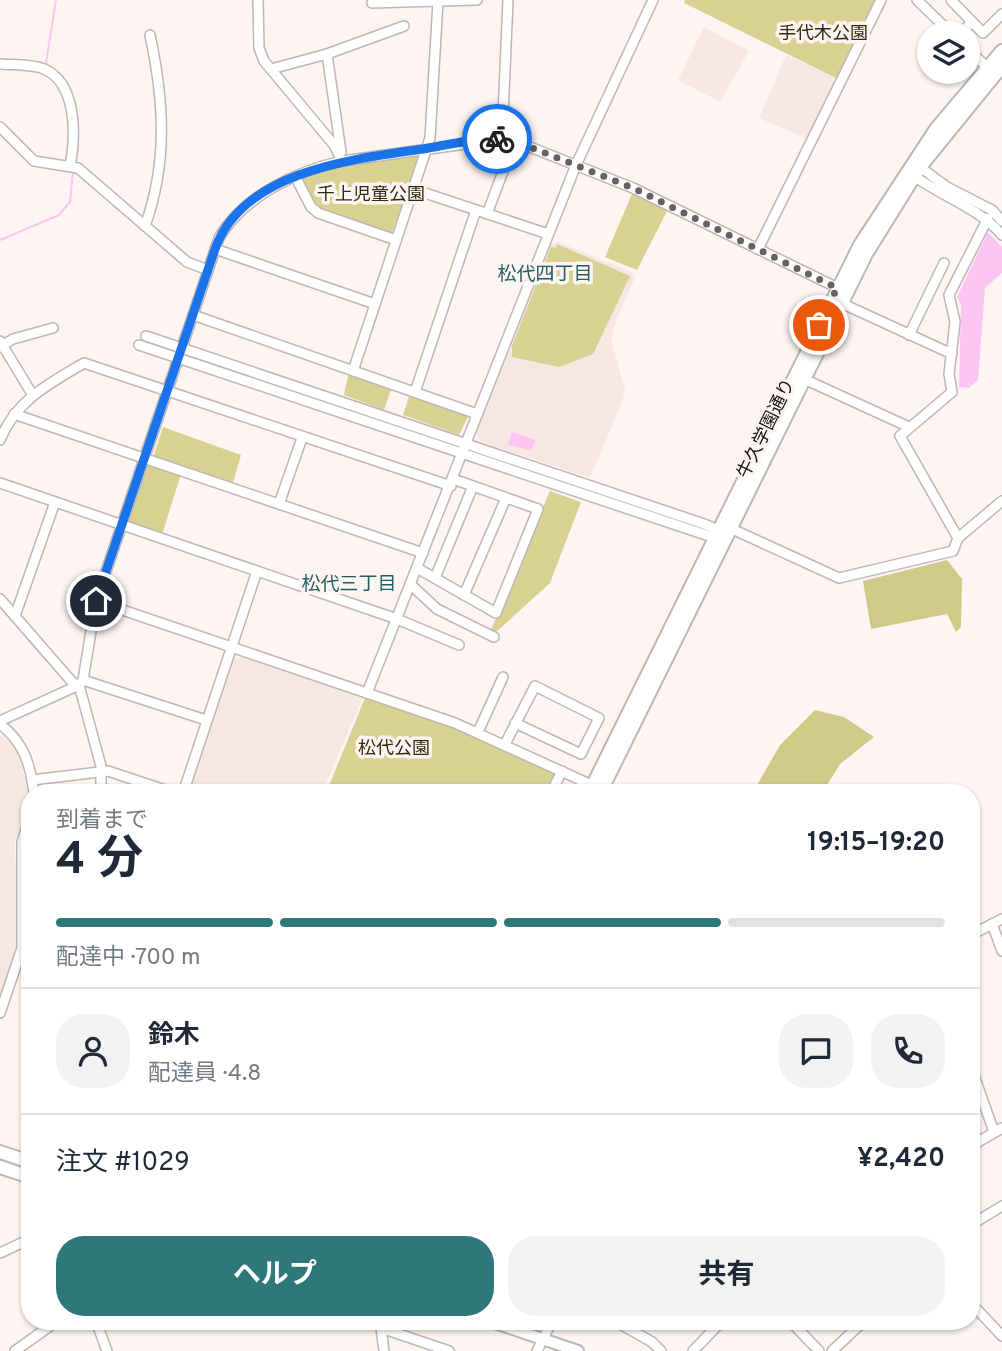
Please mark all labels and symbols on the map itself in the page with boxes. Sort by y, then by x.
park label: 手代木公園 [778,23,868,46]
courier [462,104,532,174]
park label: 千上児童公園 [317,184,425,207]
district label: 松代四丁目 [497,263,593,287]
pin [789,295,849,355]
street label: 牛久学園通り [733,375,801,483]
pin [66,571,126,631]
district label: 松代三丁目 [301,573,397,597]
park label: 松代公園 [358,738,430,761]

